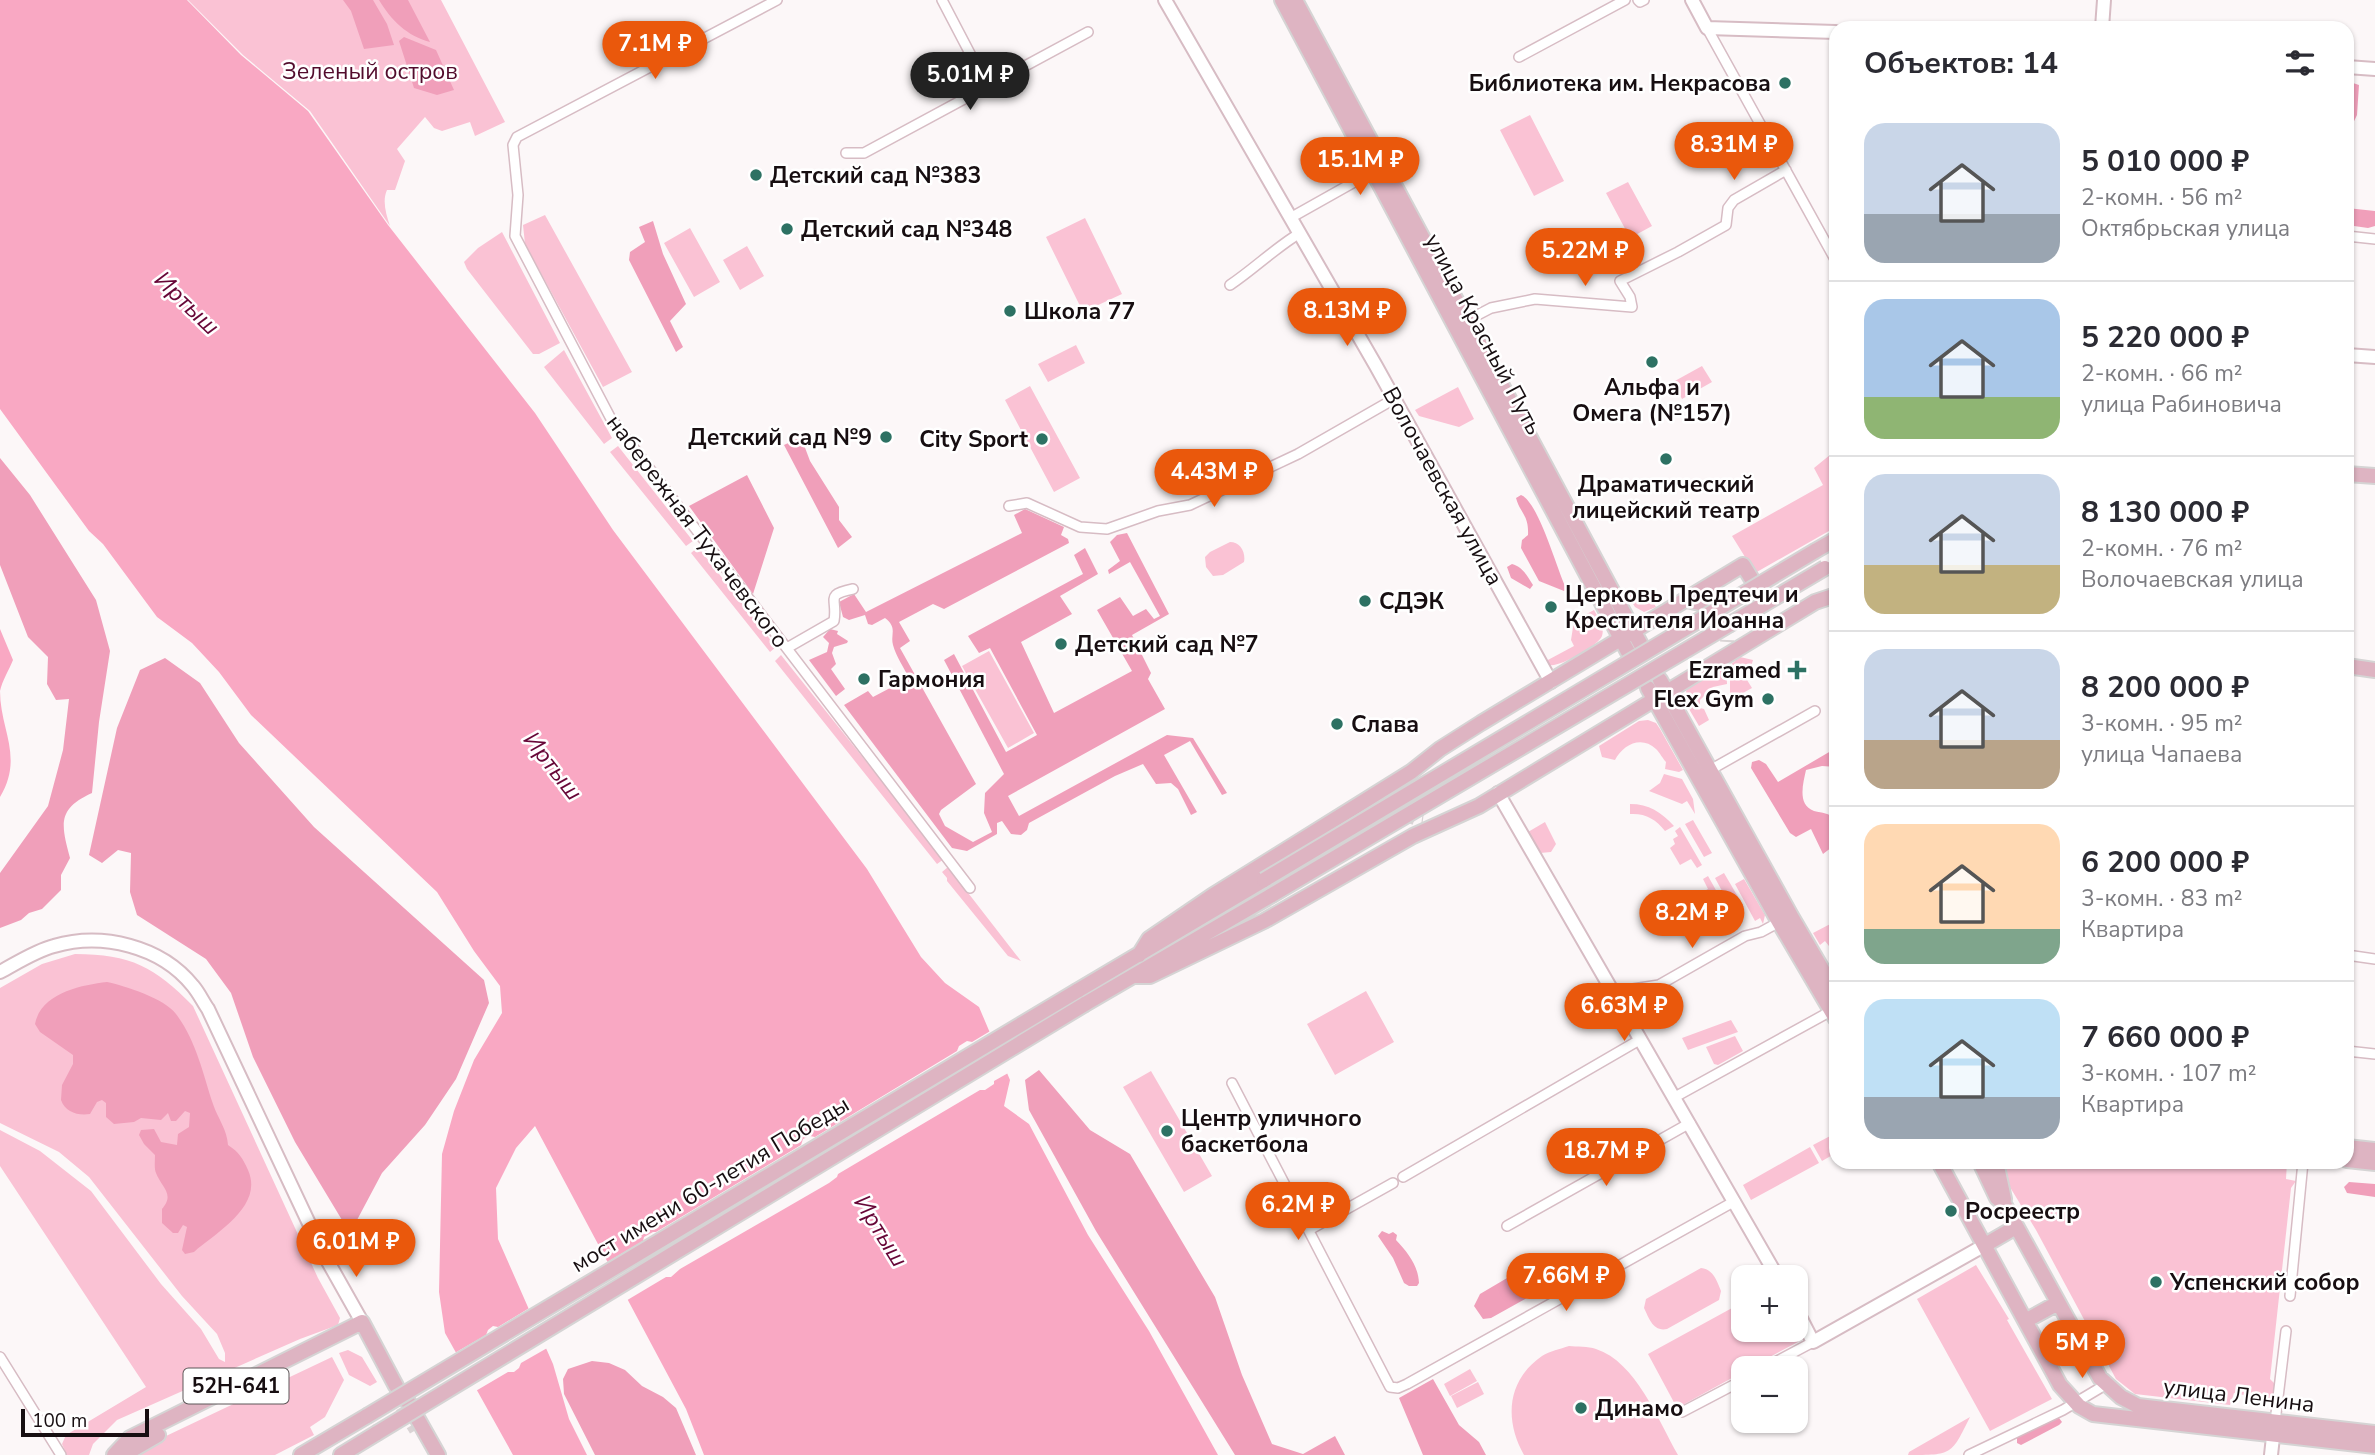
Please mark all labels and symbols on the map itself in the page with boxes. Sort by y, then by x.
pin: 7.1M ₽ [598,22,712,81]
pin: 5.01M ₽ [905,52,1035,112]
park label: Зеленый остров [282,56,458,87]
place label: Библиотека им. Некрасова [1469,68,1771,99]
marker: Библиотека им. Некрасова [1777,75,1793,91]
pin: 8.31M ₽ [1669,122,1799,182]
pin: 15.1M ₽ [1295,138,1425,197]
place label: Детский сад №383 [770,160,981,191]
marker: Детский сад №383 [748,167,764,183]
place label: Детский сад №348 [801,214,1012,245]
marker: Детский сад №348 [779,221,795,237]
street label: улица Красный Путь [1417,228,1550,440]
pin: 5.22M ₽ [1520,229,1650,288]
water label: Иртыш [147,264,227,342]
pin: 8.13M ₽ [1282,288,1412,348]
place label: Школа 77 [1024,296,1135,327]
marker: Школа 77 [1002,303,1018,319]
marker: Альфа и Омега (№157) [1644,354,1660,370]
place label: Альфа и Омега (№157) [1572,372,1732,429]
street label: Волочаевская улица [1375,381,1510,591]
street label: набережная Тухачевского [599,408,796,655]
place label: Детский сад №9 [688,422,872,453]
place label: City Sport [919,424,1028,455]
marker: Детский сад №9 [878,429,894,445]
marker: City Sport [1034,431,1050,447]
pin: 4.43M ₽ [1149,449,1279,509]
marker: Драматический лицейский театр [1658,451,1674,467]
place label: Драматический лицейский театр [1572,469,1760,526]
place label: Церковь Предтечи и Крестителя Иоанна [1565,579,1799,636]
place label: СДЭК [1379,586,1445,617]
marker: СДЭК [1357,593,1373,609]
marker: Церковь Предтечи и Крестителя Иоанна [1543,599,1559,615]
place label: Детский сад №7 [1075,629,1259,660]
marker: Детский сад №7 [1053,636,1069,652]
place label: Ezramed [1688,655,1781,686]
marker: Ezramed [1787,660,1807,680]
place label: Гармония [878,664,985,695]
marker: Гармония [856,671,872,687]
place label: Flex Gym [1653,684,1754,715]
marker: Flex Gym [1760,691,1776,707]
place label: Слава [1351,709,1419,740]
marker: Слава [1329,716,1345,732]
water label: Иртыш [516,725,590,807]
pin: 8.2M ₽ [1635,890,1749,950]
pin: 6.63M ₽ [1559,984,1689,1043]
street label: мост имени 60-летия Победы [565,1089,855,1280]
place label: Центр уличного баскетбола [1181,1103,1362,1160]
marker: Центр уличного баскетбола [1159,1123,1175,1139]
pin: 18.7M ₽ [1541,1128,1671,1188]
pin: 6.2M ₽ [1241,1182,1355,1242]
water label: Иртыш [846,1189,916,1273]
place label: Росреестр [1965,1196,2080,1227]
marker: Росреестр [1943,1203,1959,1219]
pin: 6.01M ₽ [291,1220,421,1279]
pin: 7.66M ₽ [1501,1254,1631,1313]
place label: Успенский собор [2169,1267,2360,1298]
marker: Успенский собор [2148,1274,2164,1290]
pin: 5M ₽ [2041,1320,2123,1380]
road number: 52Н-641 [184,1368,288,1404]
street label: улица Ленина [2161,1371,2316,1420]
place label: Динамо [1595,1393,1683,1424]
marker: Динамо [1573,1400,1589,1416]
scale bar [21,1406,149,1438]

